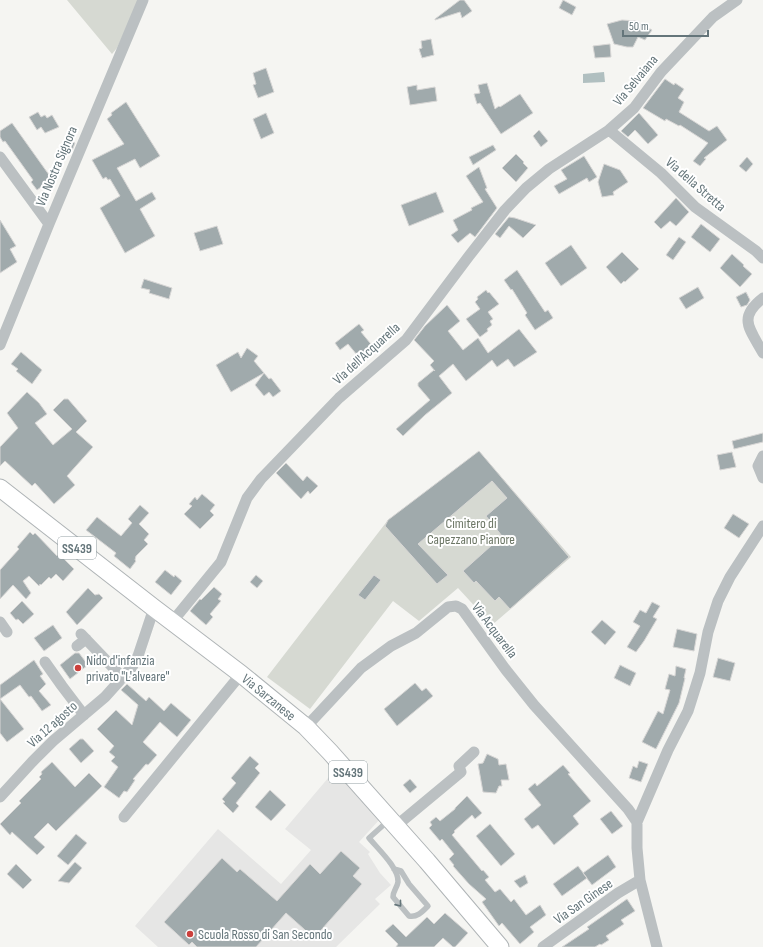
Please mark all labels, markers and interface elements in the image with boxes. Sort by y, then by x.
scale bar [623,12,708,38]
text: 50 m [629,19,649,34]
street label: Via Selvaiana [609,52,661,109]
street label: Via Nostra Signora [32,124,81,209]
street label: Via della Stretta [662,154,729,215]
street label: Via dell'Acquarella [329,319,403,388]
park label: Cimitero di Capezzano Pianore [427,515,515,548]
road number: SS439 [58,537,96,559]
street label: Via Acquarella [468,599,521,662]
place label: Nido d'infanzia privato "L'alveare" [86,652,170,685]
marker: Nido d'infanzia privato "L'alveare" [73,663,83,673]
street label: Via Sarzanese [238,670,299,724]
street label: Via 12 agosto [24,697,81,751]
road number: SS439 [329,761,367,783]
street label: Via San Ginese [551,875,616,928]
one-way arrow [394,900,401,907]
place label: Scuola Rosso di San Secondo [198,926,333,943]
marker: Scuola Rosso di San Secondo [185,929,195,939]

